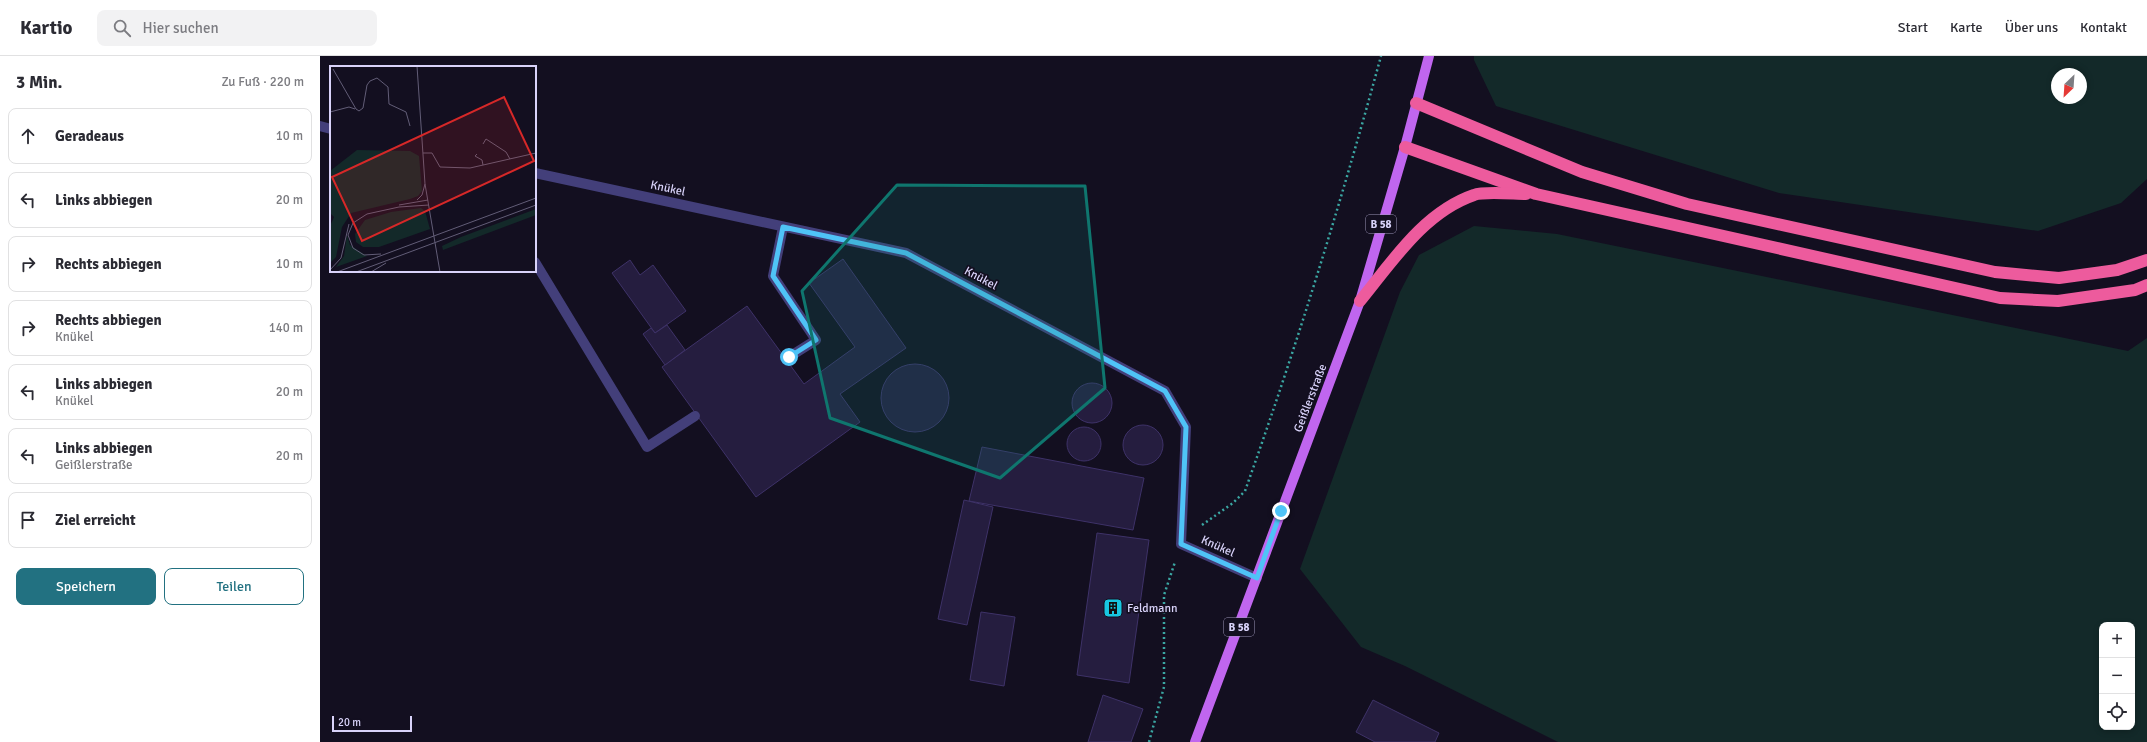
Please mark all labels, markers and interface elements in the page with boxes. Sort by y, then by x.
search box [97,10,377,46]
text: Kartio [20,16,73,40]
icon: search [111,17,133,39]
text: Hier suchen [143,19,219,37]
text: Start [1898,19,1928,36]
text: Karte [1950,19,1983,36]
text: Über uns [2005,19,2058,36]
text: Kontakt [2080,19,2127,36]
inset map [330,66,536,272]
north arrow [2051,68,2087,104]
text: 3 Min. [16,72,62,93]
text: Zu Fuß · 220 m [221,74,304,90]
icon: ahead [17,125,39,147]
text: Geradeaus [55,127,124,145]
text: 10 m [276,128,303,144]
street label: Knükel [649,177,687,200]
icon: left [17,189,39,211]
text: Links abbiegen [55,191,152,209]
text: 20 m [276,192,303,208]
road number: B 58 [1366,215,1396,233]
icon: right [17,253,39,275]
text: Rechts abbiegen [55,255,162,273]
text: 10 m [276,256,303,272]
street label: Knükel [962,263,1000,294]
text: Rechts abbiegen [55,311,162,329]
icon: right [17,317,39,339]
text: 140 m [269,320,303,336]
text: Knükel [55,329,94,345]
route start [780,348,798,366]
street label: Geißlerstraße [1291,362,1330,434]
text: Links abbiegen [55,375,152,393]
icon: left [17,381,39,403]
text: 20 m [276,384,303,400]
text: Knükel [55,393,94,409]
text: Links abbiegen [55,439,152,457]
icon: left [17,445,39,467]
text: 20 m [276,448,303,464]
text: Geißlerstraße [55,457,133,473]
route end [1272,502,1290,520]
icon: arrive [17,509,39,531]
text: Ziel erreicht [55,511,136,529]
street label: Knükel [1198,532,1238,561]
button: Speichern [16,568,156,605]
button: Teilen [164,568,304,605]
building icon: Feldmann [1102,597,1124,619]
place label: Feldmann [1127,601,1177,616]
road number: B 58 [1224,618,1254,636]
map controls [2099,622,2135,730]
button: + [2099,622,2135,658]
button: − [2099,658,2135,694]
button: locate [2099,694,2135,730]
scale bar [332,714,412,733]
text: 20 m [338,716,361,729]

